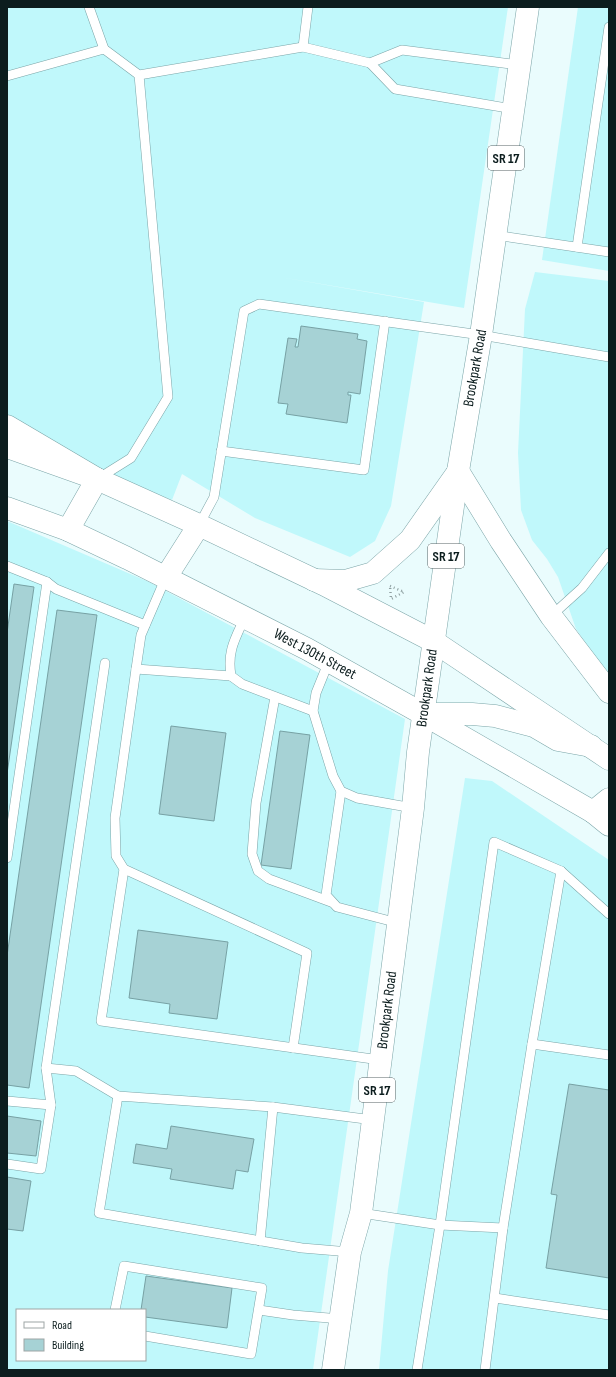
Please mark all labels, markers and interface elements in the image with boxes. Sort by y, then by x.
road number: SR 17 [488,146,524,170]
street label: Brookpark Road [459,328,491,408]
road number: SR 17 [428,544,464,568]
street label: West 130th Street [270,624,360,684]
street label: Brookpark Road [412,648,442,728]
street label: Brookpark Road [373,970,401,1050]
road number: SR 17 [359,1078,395,1102]
legend [16,1309,146,1361]
text: Road [52,1318,72,1333]
text: Building [52,1338,84,1353]

